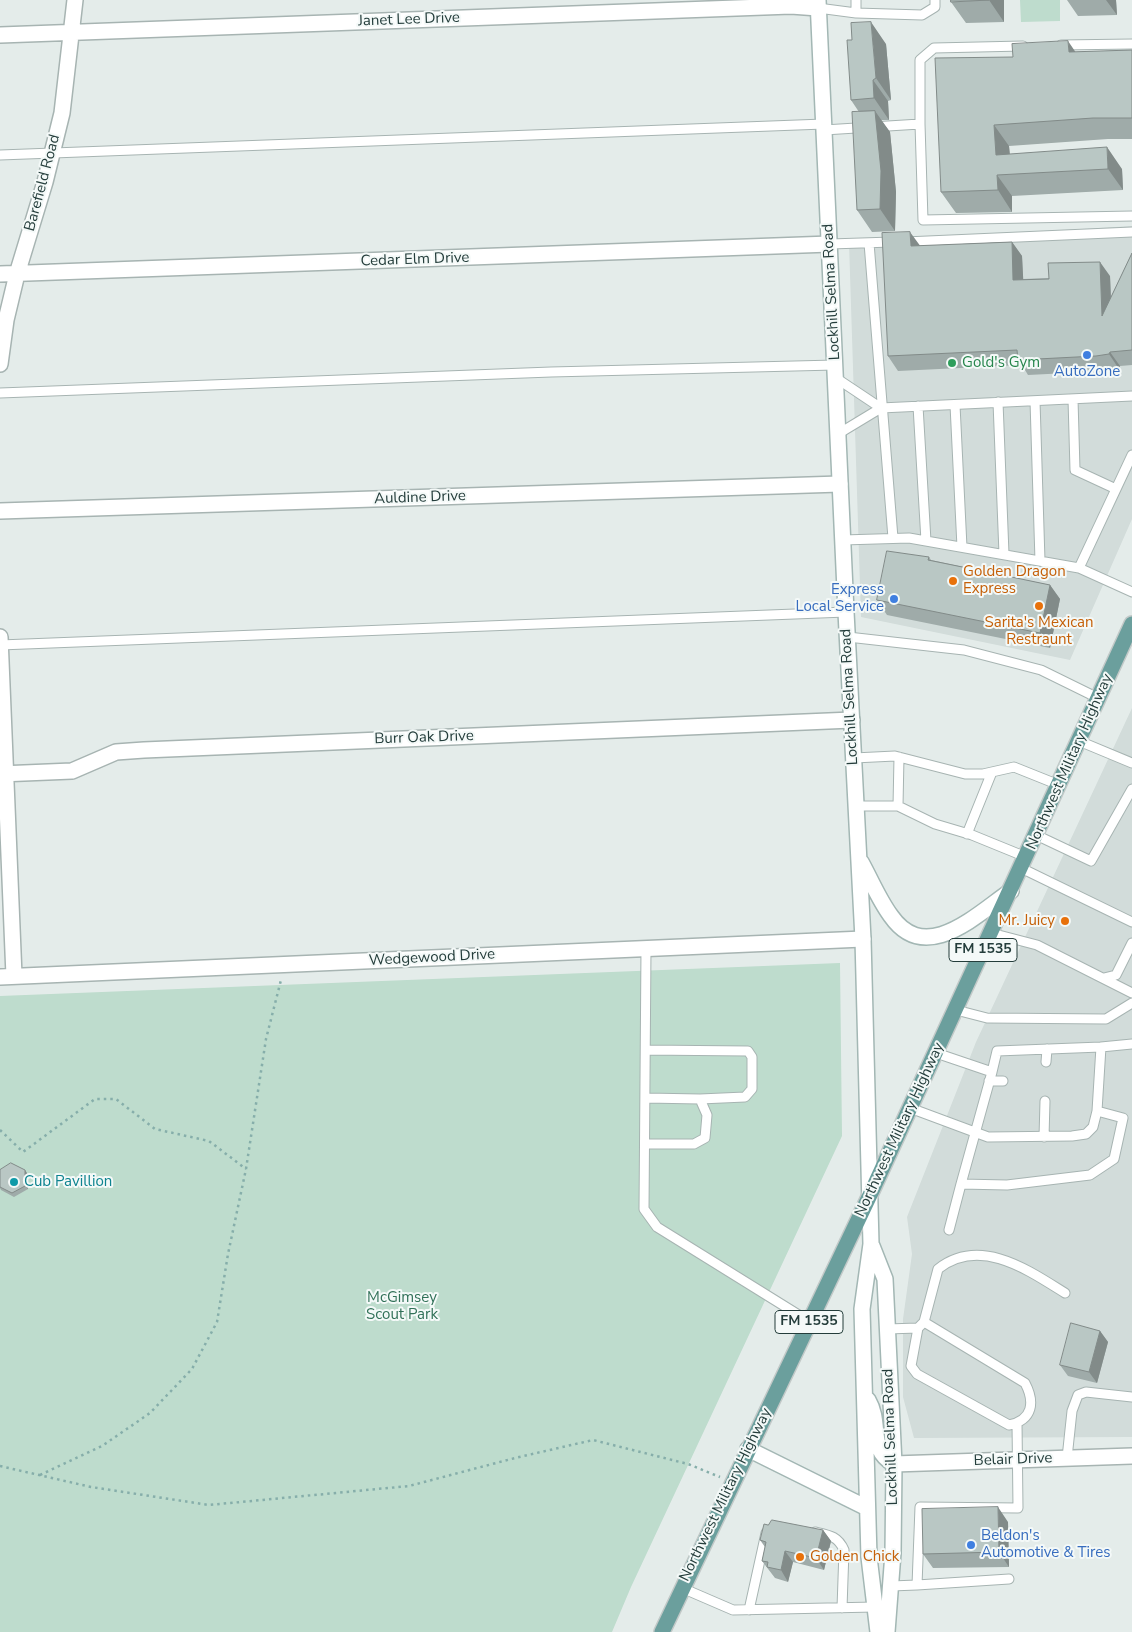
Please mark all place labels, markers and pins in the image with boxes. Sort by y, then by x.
marker: AutoZone [1081,349,1093,361]
place label: Gold's Gym [962,354,1040,372]
marker: Gold's Gym [946,357,958,369]
place label: AutoZone [1054,363,1120,381]
place label: Golden Dragon Express [963,563,1066,598]
marker: Golden Dragon Express [947,575,959,587]
place label: Express Local Service [795,581,884,616]
marker: Express Local Service [888,593,900,605]
marker: Sarita's Mexican Restraunt [1033,600,1045,612]
place label: Sarita's Mexican Restraunt [984,614,1094,649]
place label: Mr. Juicy [998,912,1055,930]
marker: Mr. Juicy [1059,915,1071,927]
place label: Cub Pavillion [24,1173,112,1191]
marker: Cub Pavillion [8,1176,20,1188]
place label: Beldon's Automotive & Tires [981,1527,1110,1562]
marker: Beldon's Automotive & Tires [965,1539,977,1551]
place label: Golden Chick [810,1548,899,1566]
marker: Golden Chick [794,1551,806,1563]

